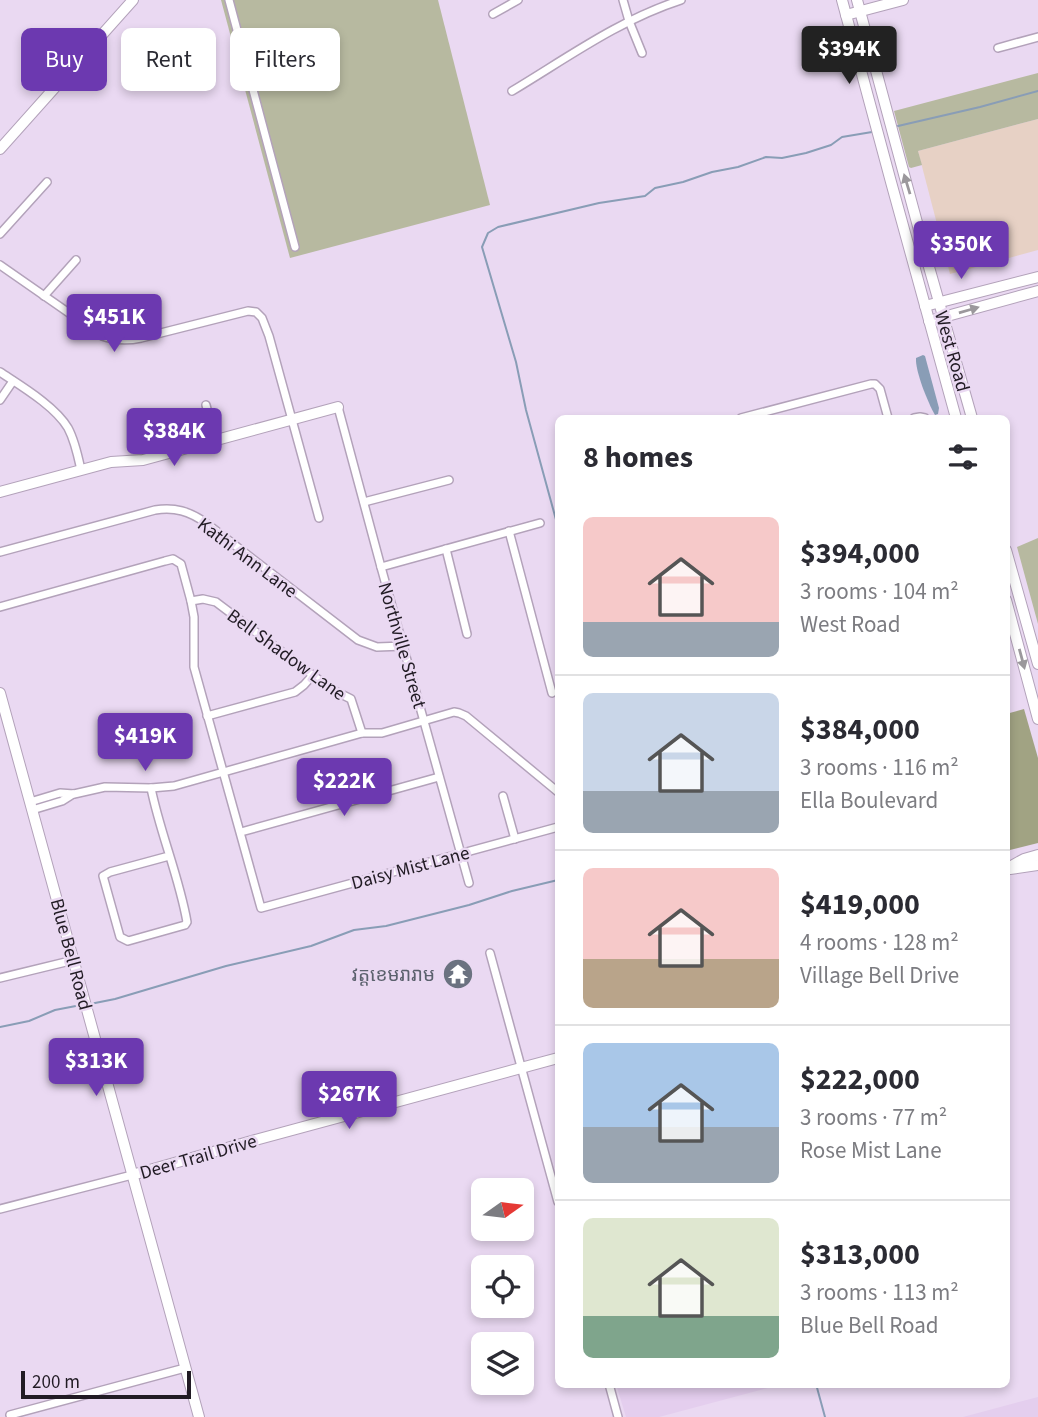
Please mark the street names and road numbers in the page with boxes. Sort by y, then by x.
street label: West Road [927,308,976,395]
street label: Kathi Ann Lane [191,512,303,605]
street label: Northville Street [371,579,433,712]
street label: Bell Shadow Lane [221,603,351,708]
street label: Daisy Mist Lane [348,840,473,897]
street label: Blue Bell Road [43,896,98,1013]
street label: Deer Trail Drive [137,1128,260,1187]

